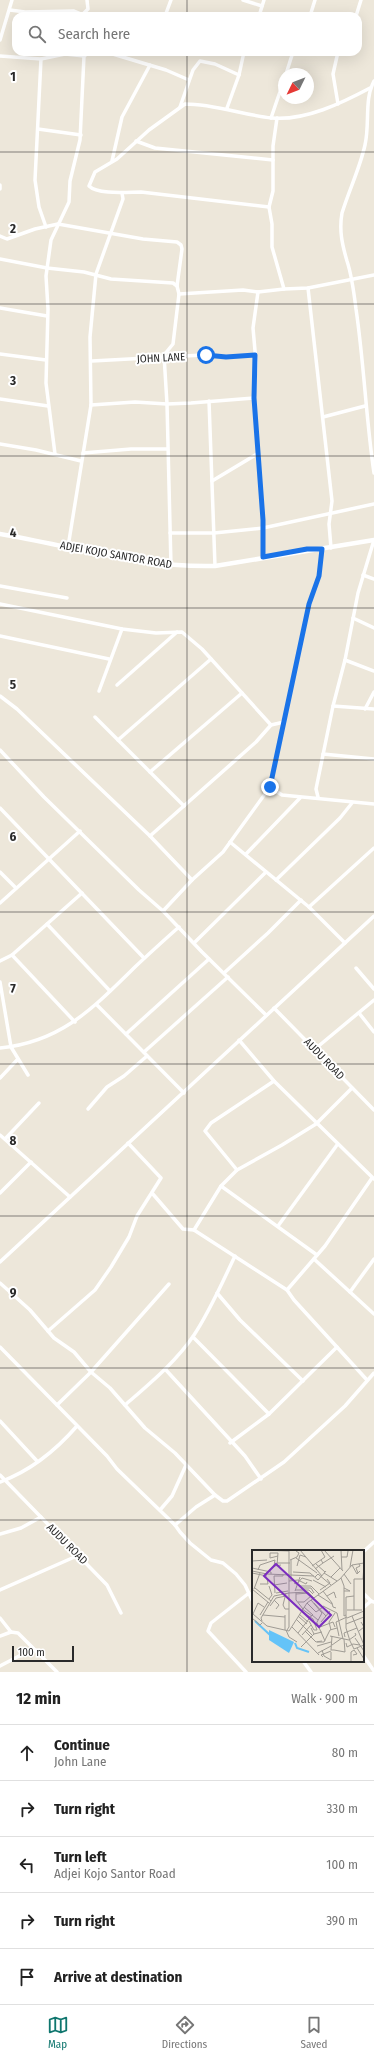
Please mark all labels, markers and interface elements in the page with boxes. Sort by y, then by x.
search box [12,12,362,56]
icon: search [26,23,48,45]
text: Search here [58,25,130,43]
north arrow [278,68,314,104]
text: 1 [10,69,16,84]
text: 2 [9,221,16,236]
route start [197,346,215,364]
street label: JOHN LANE [137,350,185,366]
text: 3 [9,373,16,388]
text: 4 [10,525,17,540]
street label: ADJEI KOJO SANTOR ROAD [59,539,173,571]
text: 5 [10,677,16,692]
route end [261,778,279,796]
text: 6 [10,829,17,844]
text: 7 [10,981,16,996]
street label: AUDU ROAD [301,1036,347,1082]
text: 8 [10,1133,17,1148]
text: 9 [10,1285,17,1300]
street label: AUDU ROAD [44,1521,90,1567]
inset map [252,1550,364,1662]
scale bar [12,1644,74,1663]
text: 100 m [18,1646,45,1659]
text: 12 min [16,1688,61,1709]
text: Walk · 900 m [291,1691,358,1706]
text: Continue [54,1736,110,1754]
icon: ahead [16,1742,38,1764]
text: 80 m [332,1745,358,1760]
text: John Lane [54,1754,106,1769]
icon: right [16,1798,38,1820]
text: Turn right [54,1800,115,1818]
text: 330 m [326,1801,358,1816]
text: Turn left [54,1848,107,1866]
icon: left [16,1854,38,1876]
text: 100 m [326,1857,358,1872]
text: Adjei Kojo Santor Road [54,1866,176,1881]
icon: right [16,1910,38,1932]
text: Turn right [54,1912,115,1930]
text: 390 m [326,1913,358,1928]
icon: arrive [16,1966,38,1988]
text: Arrive at destination [54,1968,182,1986]
tab: Map [47,2014,69,2051]
tab: Directions [162,2014,207,2051]
tab: Saved [301,2014,327,2051]

